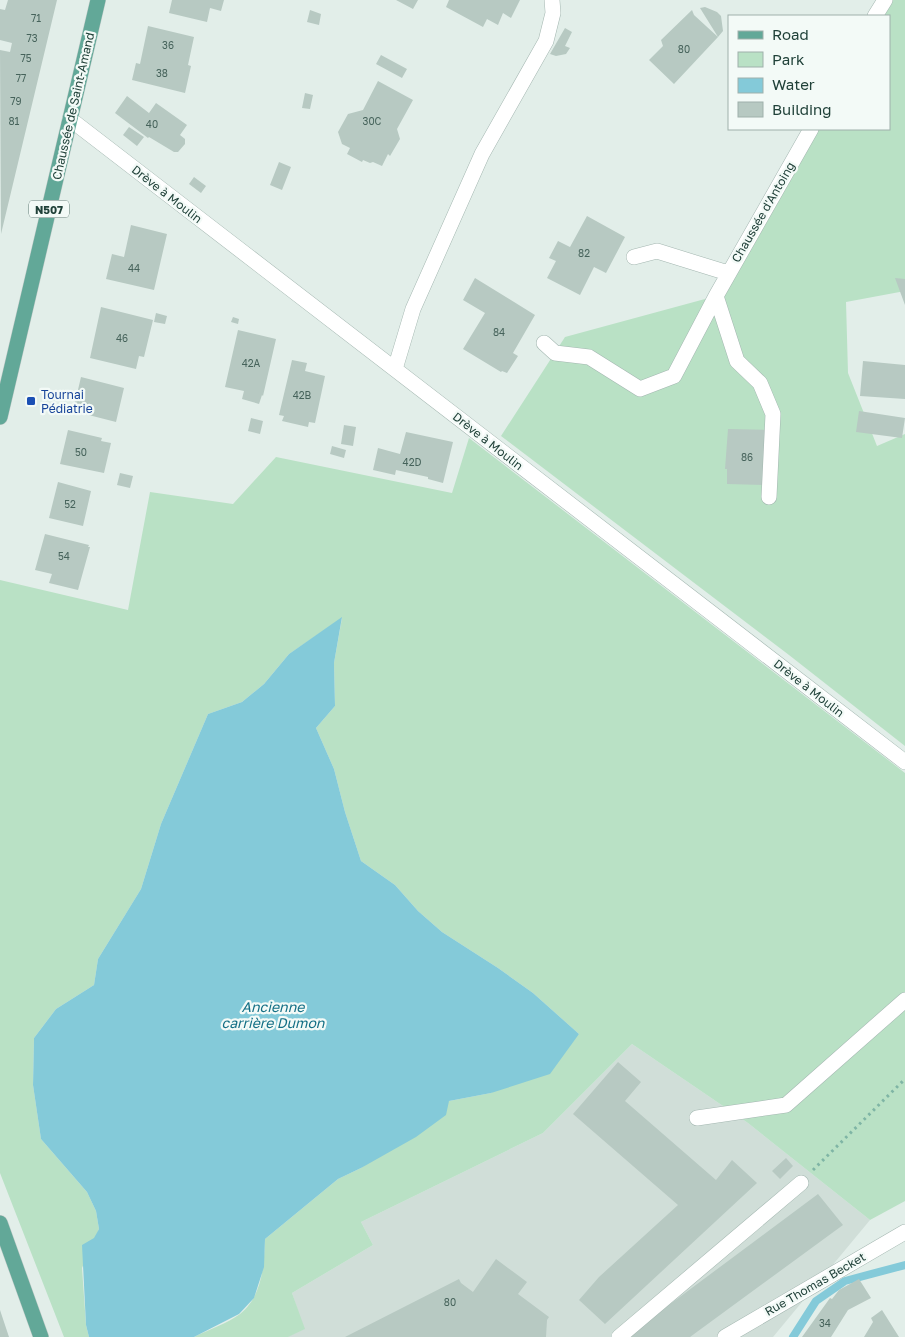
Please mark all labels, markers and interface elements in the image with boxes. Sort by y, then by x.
house number: 71 [31,12,41,24]
legend [728,15,890,130]
text: Road [772,25,809,43]
street label: Chaussée de Saint-Amand [49,31,97,181]
house number: 73 [26,32,38,44]
house number: 36 [162,39,174,51]
house number: 80 [678,43,690,55]
text: Park [772,50,805,68]
house number: 75 [20,52,32,64]
house number: 38 [156,67,168,79]
house number: 77 [16,72,26,84]
text: Water [772,75,815,93]
house number: 79 [10,95,22,107]
text: Building [772,100,832,118]
house number: 81 [9,115,20,127]
house number: 30C [363,115,382,127]
house number: 40 [146,118,158,130]
street label: Chaussée d'Antoing [728,159,798,265]
street label: Drève à Moulin [129,162,205,226]
road number: N507 [29,200,69,218]
house number: 82 [578,247,590,259]
house number: 44 [128,262,140,274]
house number: 84 [493,326,505,338]
house number: 46 [116,332,128,344]
house number: 42A [242,357,261,369]
place label: Tournai Pédiatrie [41,387,93,416]
house number: 42B [293,389,312,401]
marker: Tournai Pédiatrie [25,395,37,407]
street label: Drève à Moulin [450,409,526,473]
house number: 50 [75,446,87,458]
house number: 86 [741,451,753,463]
house number: 42D [403,456,421,468]
house number: 52 [64,498,76,510]
house number: 54 [58,550,70,562]
street label: Drève à Moulin [771,656,847,720]
water label: Ancienne carrière Dumon [222,998,326,1031]
street label: Rue Thomas Becket [762,1249,868,1319]
house number: 80 [444,1296,456,1308]
house number: 34 [819,1317,831,1329]

